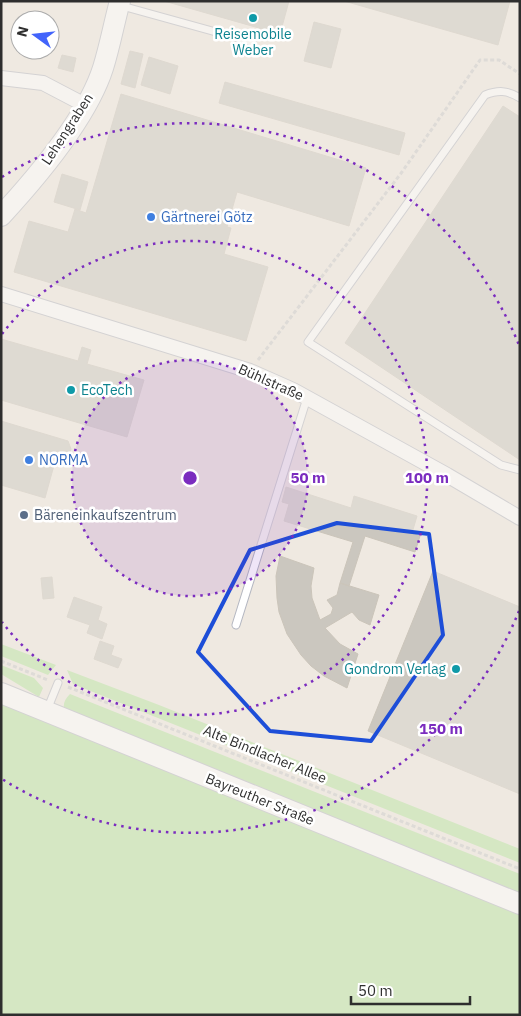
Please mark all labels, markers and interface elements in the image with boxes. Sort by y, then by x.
north arrow [10,10,60,60]
marker: Reisemobile Weber [247,12,259,24]
text: N [12,24,32,39]
place label: Reisemobile Weber [214,25,292,59]
street label: Lehengraben [37,90,97,168]
place label: Gärtnerei Götz [161,208,253,226]
marker: Gärtnerei Götz [145,211,157,223]
street label: Bühlstraße [236,360,307,405]
place label: EcoTech [81,381,133,399]
marker: EcoTech [65,384,77,396]
place label: NORMA [39,451,88,469]
marker: NORMA [23,454,35,466]
text: 50 m [291,468,325,487]
text: 100 m [405,468,449,487]
centre of rings [181,469,199,487]
place label: Bäreneinkaufszentrum [34,506,177,524]
marker: Bäreneinkaufszentrum [18,509,30,521]
place label: Gondrom Verlag [344,660,447,678]
marker: Gondrom Verlag [450,663,462,675]
text: 150 m [419,719,463,738]
street label: Alte Bindlacher Allee [201,721,330,787]
street label: Bayreuther Straße [203,769,317,829]
scale bar [351,974,470,1006]
text: 50 m [358,981,393,1000]

